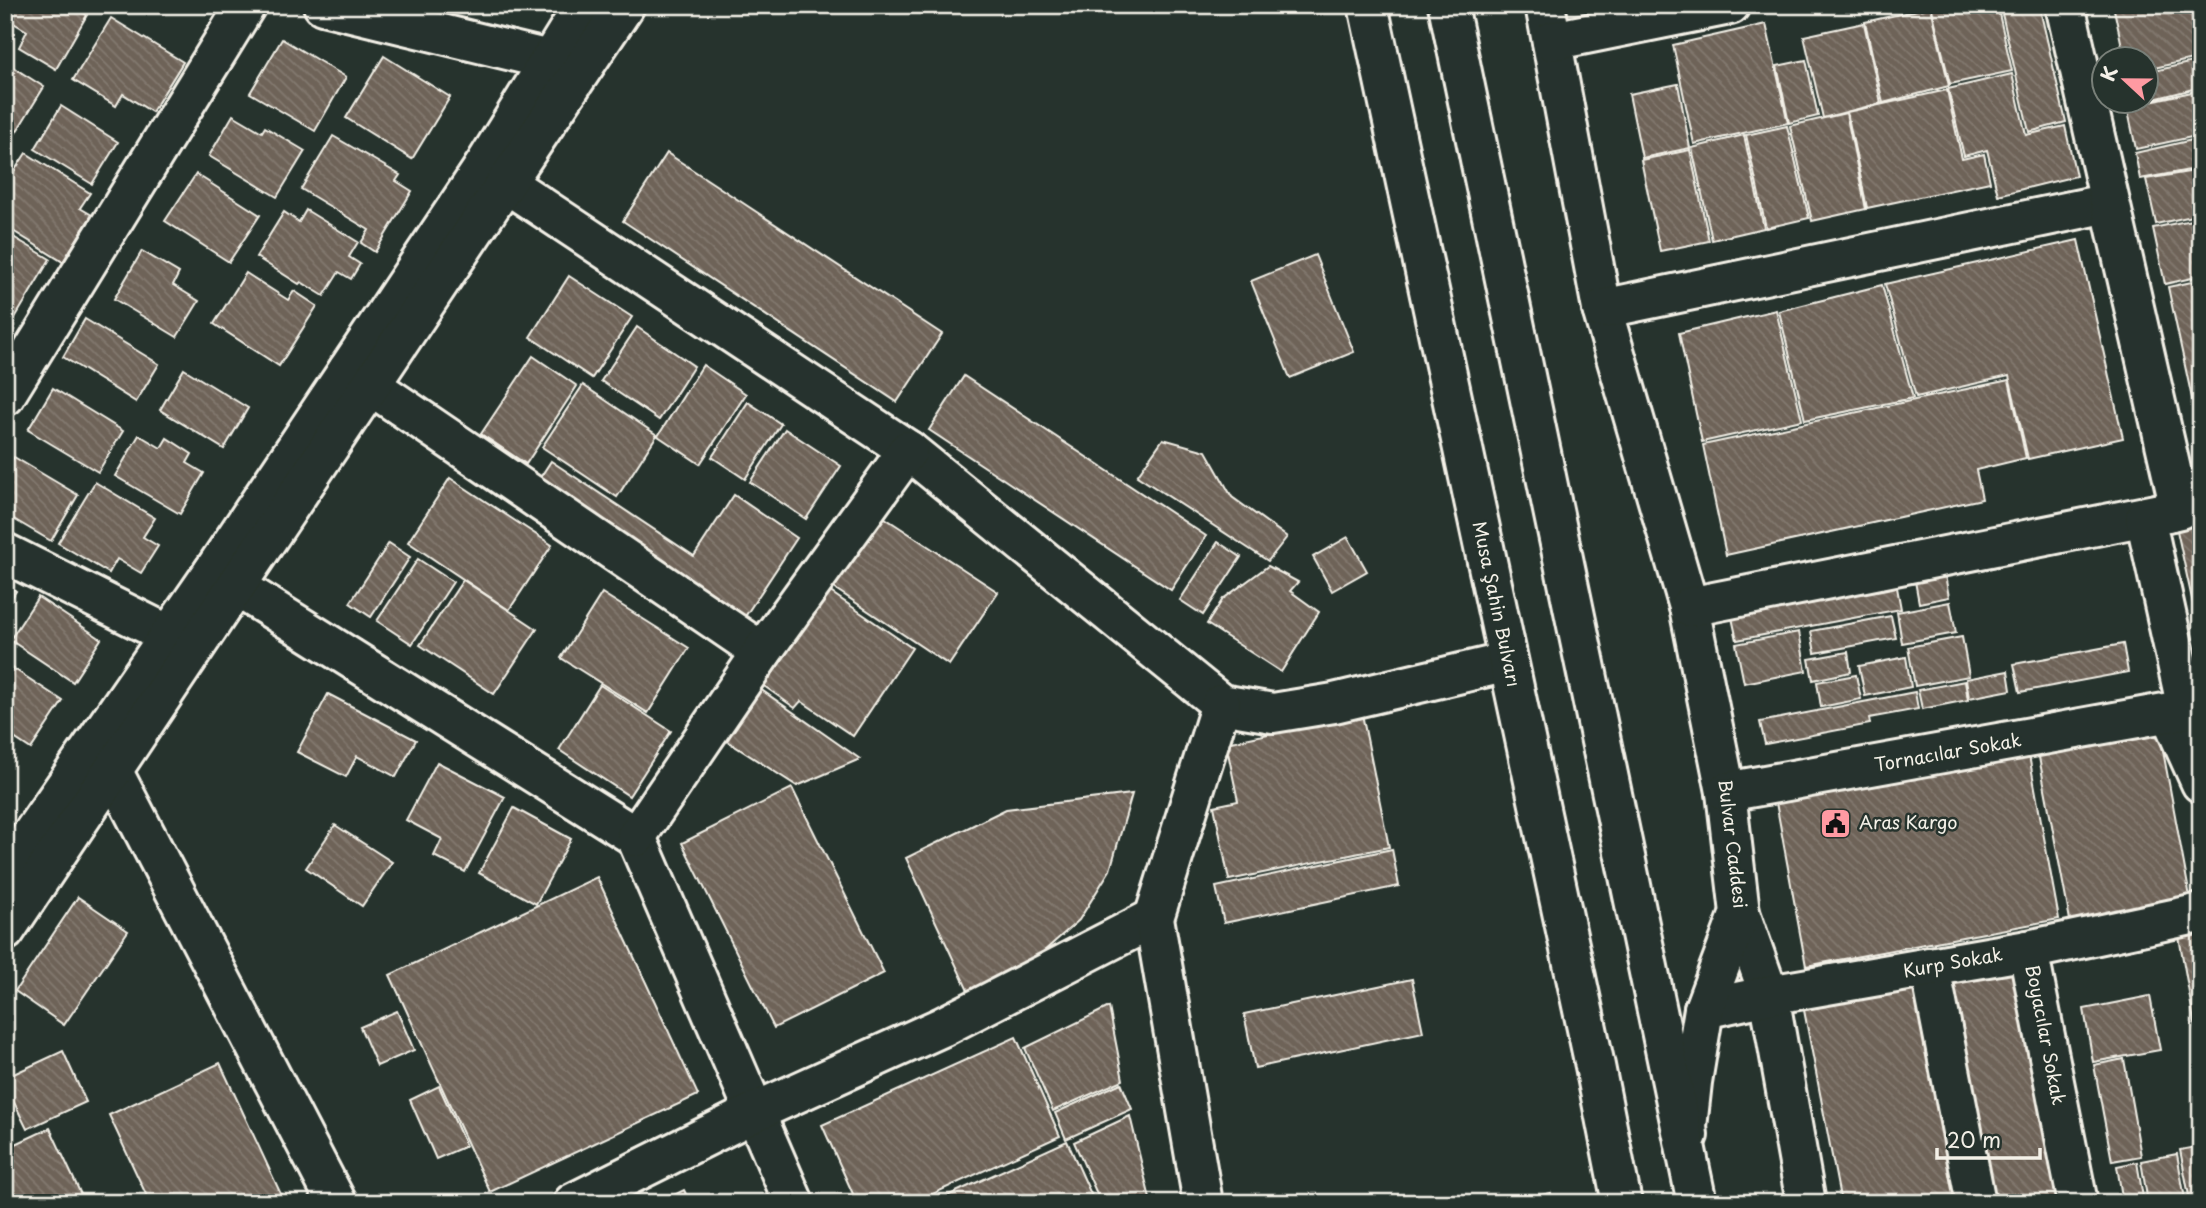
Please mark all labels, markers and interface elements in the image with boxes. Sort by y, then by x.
north arrow [2090,46,2160,116]
text: K [2093,61,2124,85]
street label: Musa Şahin Bulvarı [1467,518,1528,689]
street label: Tornacılar Sokak [1872,725,2023,778]
street label: Bulvar Caddesi [1712,778,1755,910]
public building icon: Aras Kargo [1819,806,1853,840]
place label: Aras Kargo [1859,808,1957,835]
street label: Kurp Sokak [1901,940,2005,984]
street label: Boyacılar Sokak [2020,962,2073,1107]
scale bar [1937,1117,2040,1161]
text: 20 m [1947,1123,2001,1155]

